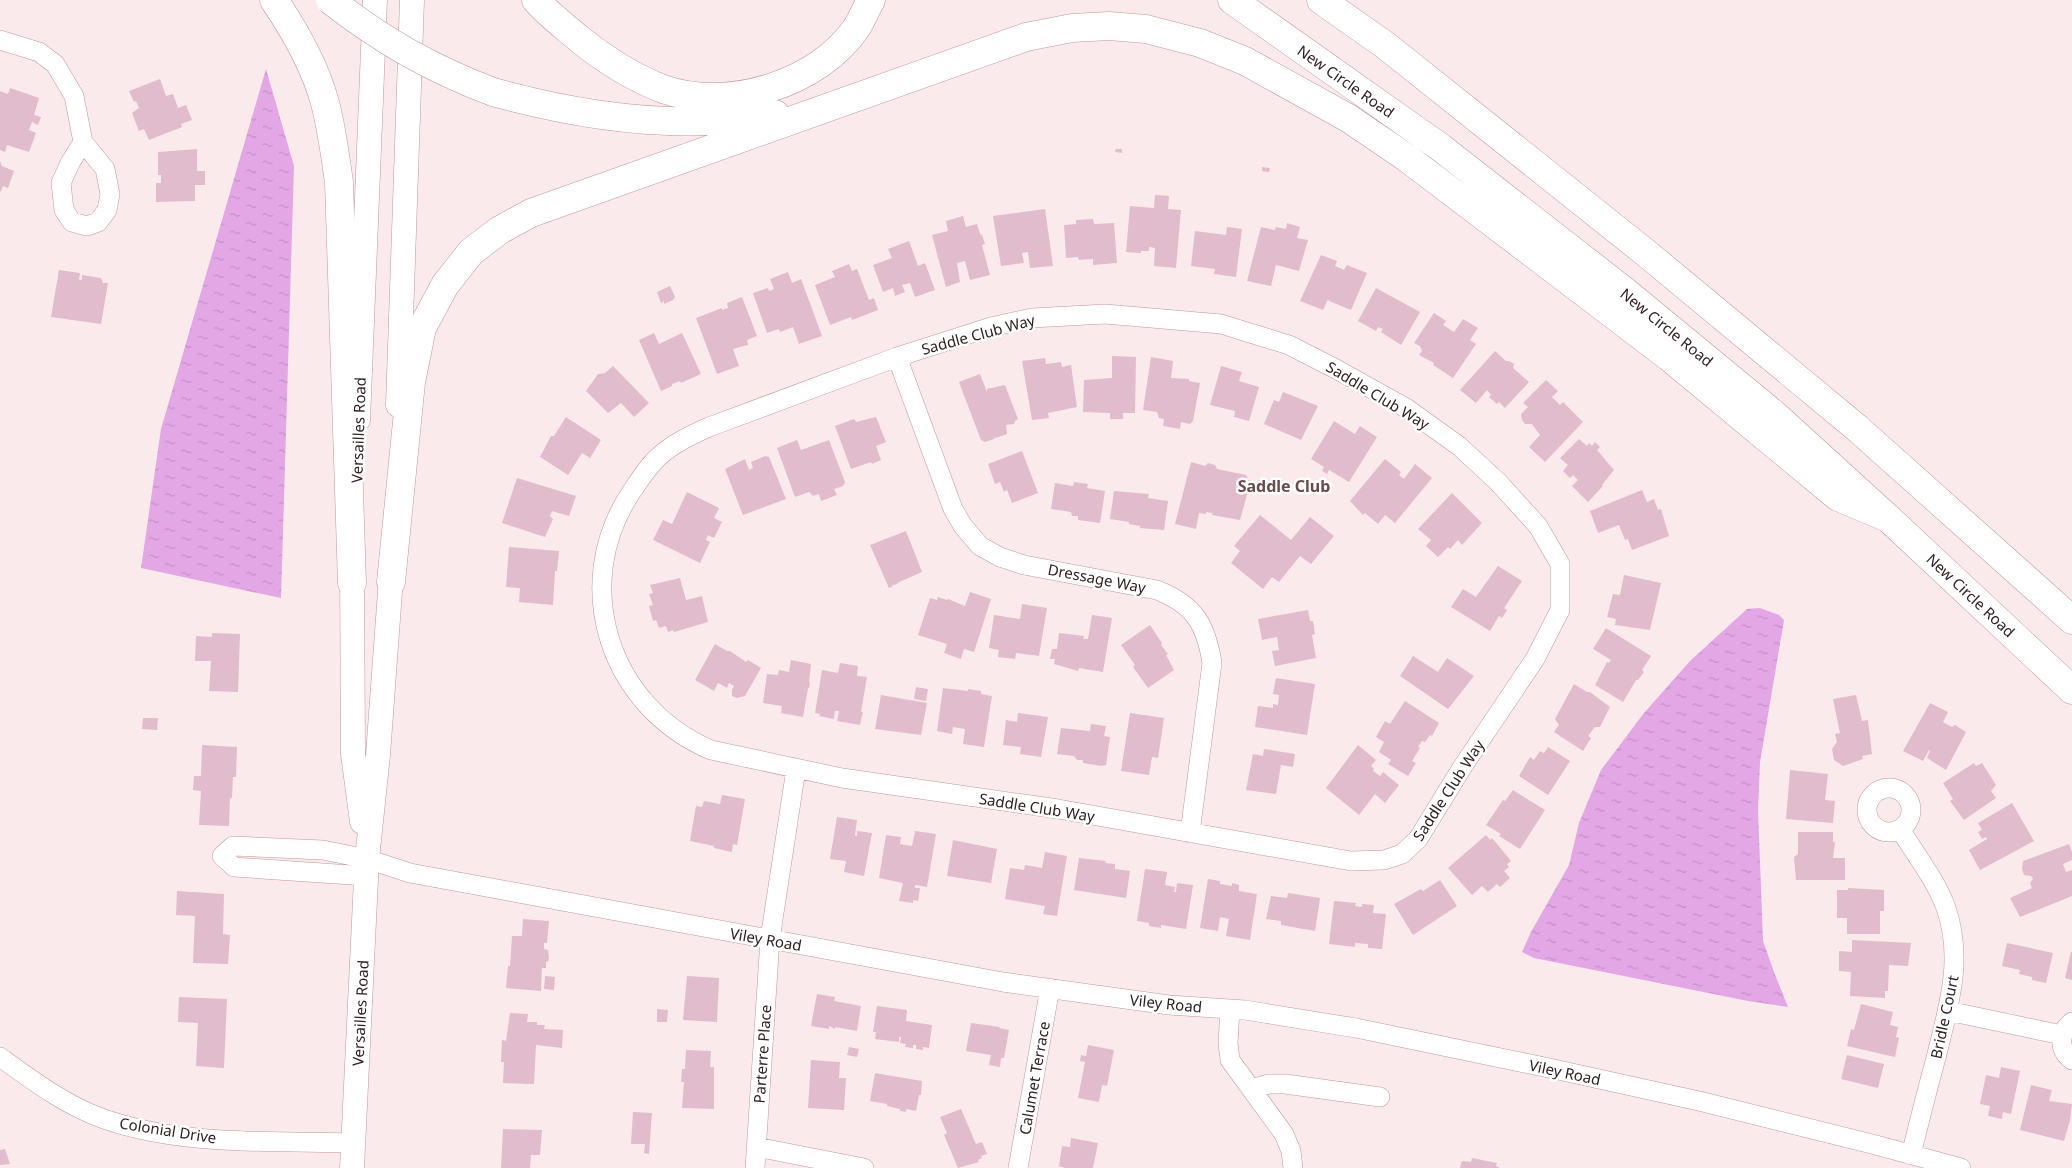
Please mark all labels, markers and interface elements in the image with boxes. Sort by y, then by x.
street label: New Circle Road [1294,40,1398,122]
street label: New Circle Road [1616,283,1718,371]
street label: Saddle Club Way [919,309,1037,359]
street label: Saddle Club Way [1323,356,1434,434]
street label: Versailles Road [346,377,370,483]
district label: Saddle Club [1238,475,1330,497]
street label: New Circle Road [1922,549,2020,641]
street label: Dressage Way [1046,559,1148,597]
street label: Saddle Club Way [1408,735,1488,844]
street label: Saddle Club Way [978,788,1097,826]
street label: Viley Road [729,923,803,955]
street label: Versailles Road [347,959,373,1067]
street label: Bridle Court [1925,973,1963,1061]
street label: Viley Road [1129,989,1203,1017]
street label: Parterre Place [749,1004,775,1104]
street label: Calumet Terrace [1014,1020,1054,1136]
street label: Viley Road [1527,1055,1603,1089]
street label: Colonial Drive [118,1112,218,1148]

